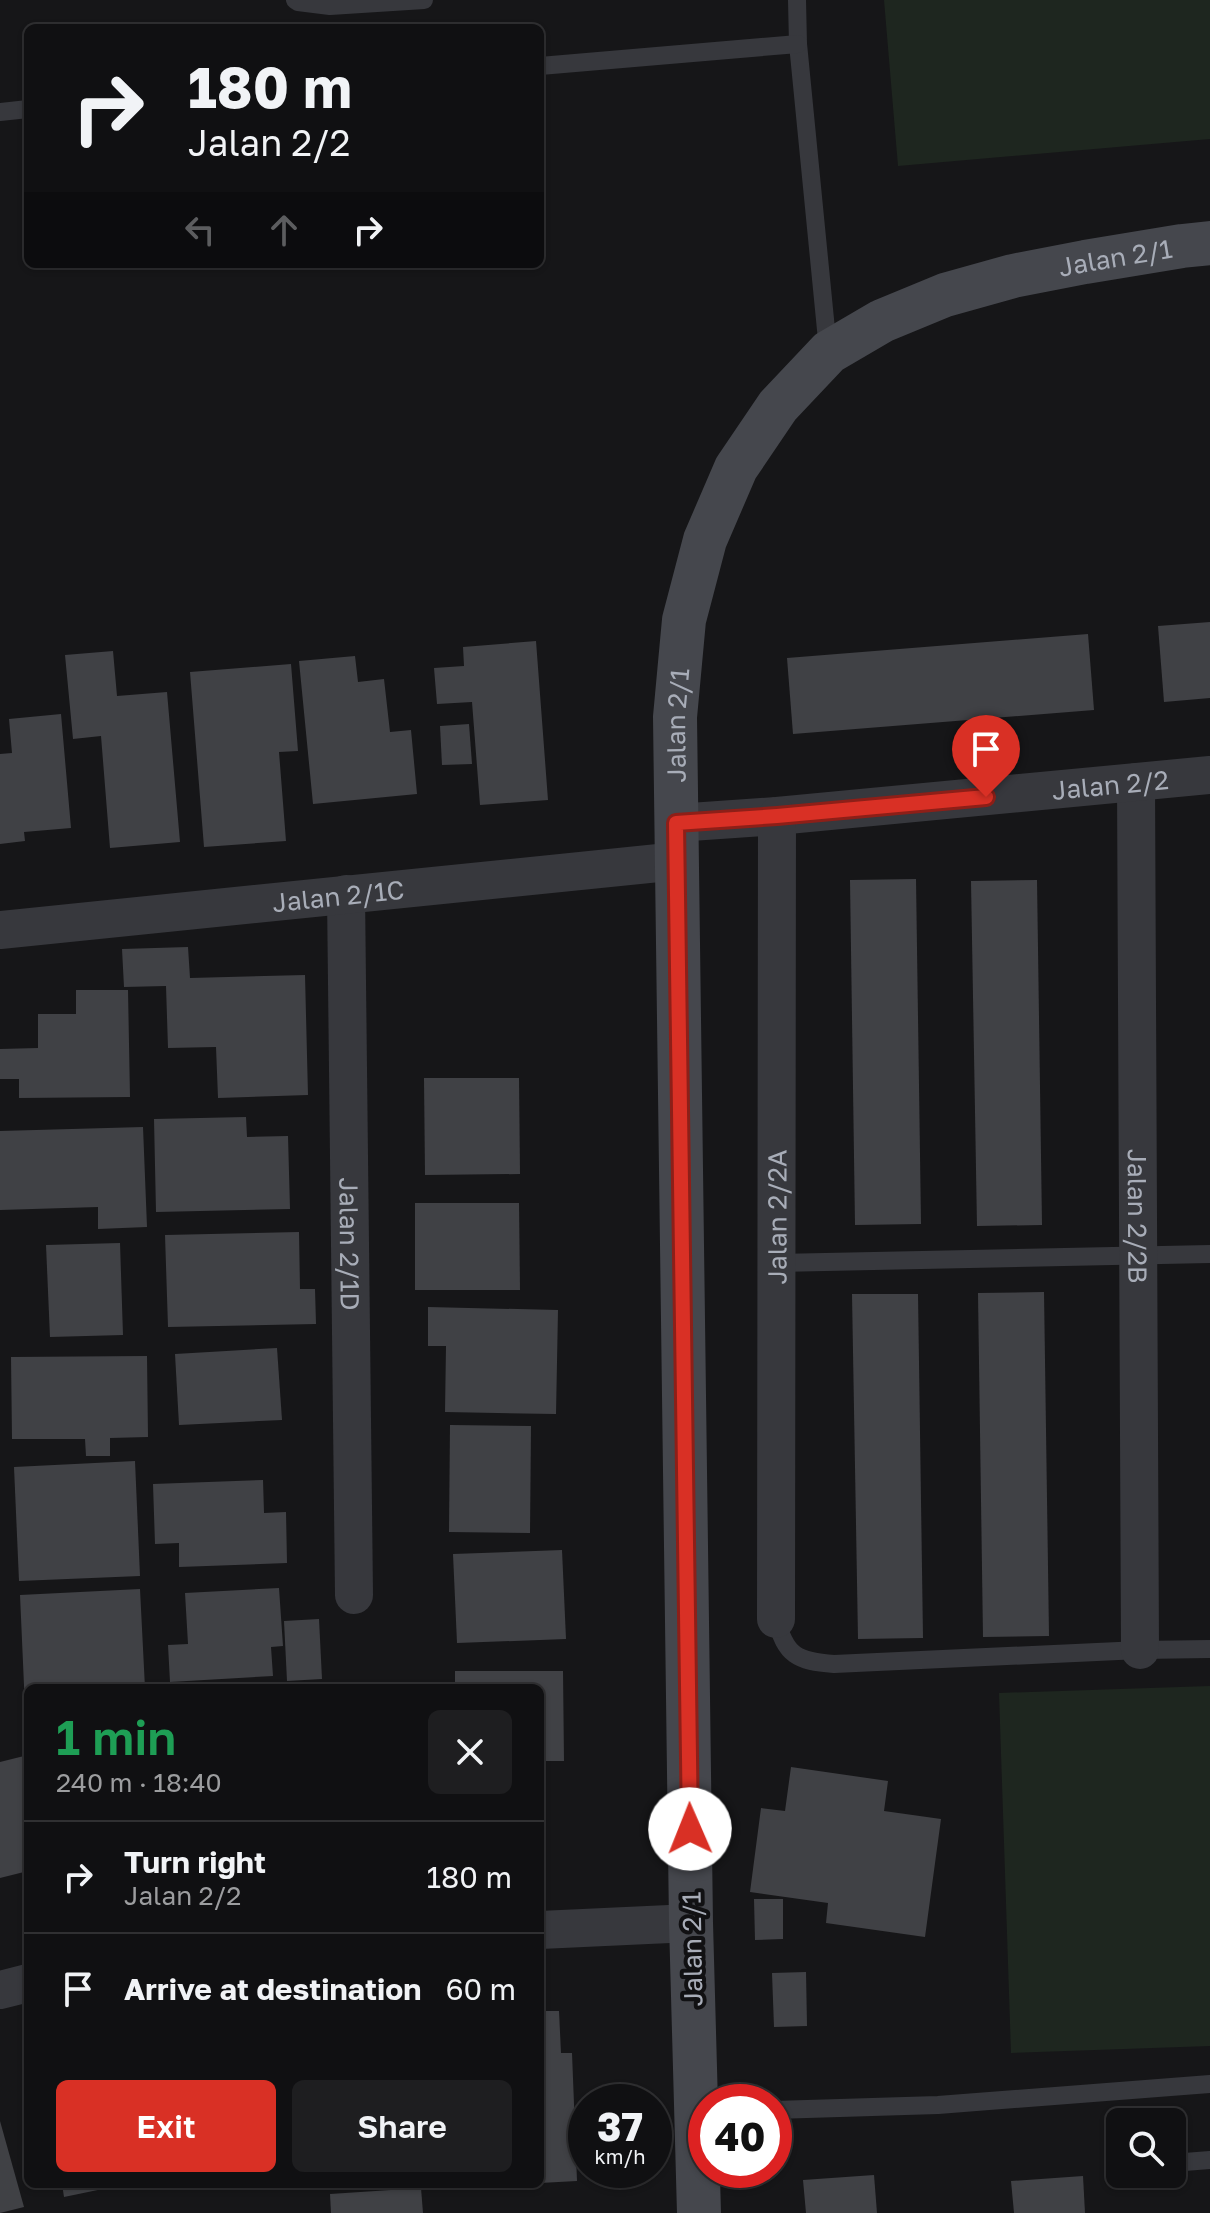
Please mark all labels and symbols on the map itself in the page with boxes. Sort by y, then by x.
street label: Jalan 2/1 [1056,232,1174,282]
street label: Jalan 2/1 [659,667,695,783]
pin [952,715,1020,797]
street label: Jalan 2/2 [1050,763,1170,805]
street label: Jalan 2/1C [271,873,406,918]
street label: Jalan 2/2B [1122,1149,1154,1283]
street label: Jalan 2/2A [761,1150,792,1284]
street label: Jalan 2/1D [334,1177,366,1311]
position arrow [648,1787,732,1871]
street label: Jalan 2/1 [676,1891,708,2007]
speed limit sign: 40 [688,2084,792,2188]

